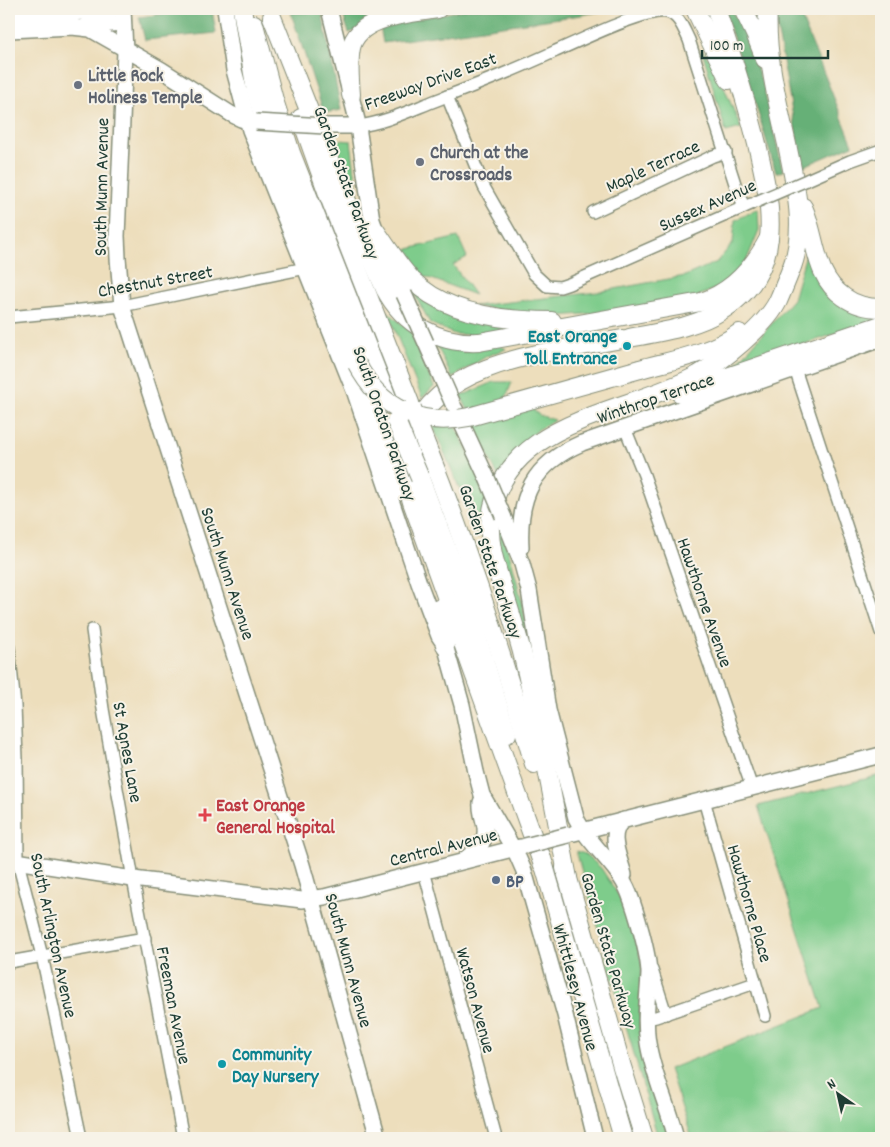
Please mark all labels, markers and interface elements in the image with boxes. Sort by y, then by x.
scale bar [702,28,829,60]
text: 100 m [710,36,743,58]
street label: Freeway Drive East [361,47,501,120]
place label: Little Rock Holiness Temple [88,64,202,113]
marker: Little Rock Holiness Temple [72,79,84,91]
street label: Garden State Parkway [304,103,385,264]
street label: South Munn Avenue [89,118,118,256]
street label: Maple Terrace [602,135,705,202]
place label: Church at the Crossroads [430,141,528,190]
marker: Church at the Crossroads [414,156,426,168]
street label: Sussex Avenue [655,174,762,241]
street label: Chestnut Street [96,260,215,307]
place label: East Orange Toll Entrance [524,325,617,374]
marker: East Orange Toll Entrance [621,340,633,352]
street label: South Oraton Parkway [344,343,422,505]
street label: Winthrop Terrace [594,368,718,433]
street label: Garden State Parkway [450,482,528,643]
street label: South Munn Avenue [191,504,260,644]
street label: Hawthorne Avenue [668,535,738,672]
street label: St Agnes Lane [103,700,148,805]
place label: East Orange General Hospital [216,794,335,843]
marker: East Orange General Hospital [198,808,212,822]
street label: Central Avenue [387,823,501,876]
street label: Hawthorne Place [718,842,777,966]
street label: South Arlington Avenue [21,851,82,1021]
place label: BP [506,870,524,897]
street label: Garden State Parkway [571,870,642,1032]
marker: BP [490,874,502,886]
street label: South Munn Avenue [316,891,378,1031]
street label: Whittlesey Avenue [544,921,604,1054]
street label: Freeman Avenue [147,945,196,1067]
street label: Watson Avenue [447,945,501,1057]
place label: Community Day Nursery [232,1043,320,1092]
marker: Community Day Nursery [216,1058,228,1070]
north arrow [812,1070,862,1120]
text: N [823,1075,840,1095]

